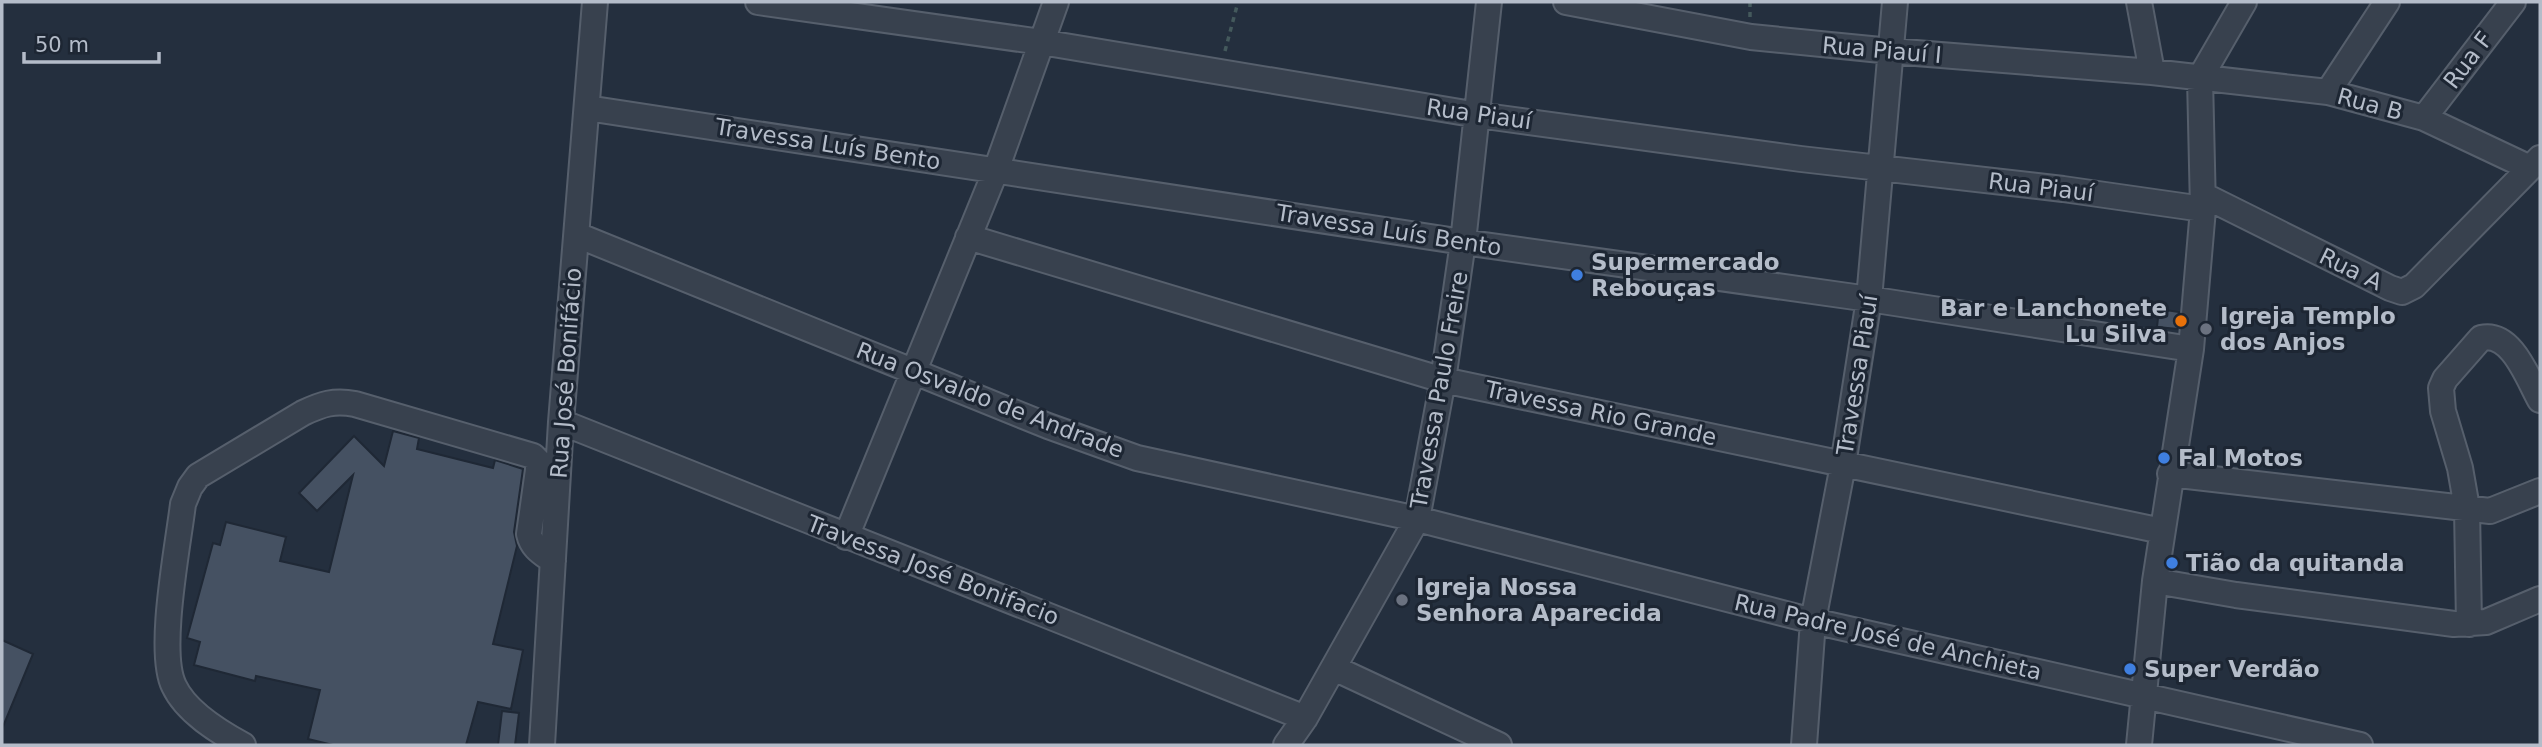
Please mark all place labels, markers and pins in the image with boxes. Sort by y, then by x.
place label: Supermercado Rebouças [1591,249,1780,301]
marker: Supermercado Rebouças [1569,267,1585,283]
place label: Bar e Lanchonete Lu Silva [1940,295,2167,347]
place label: Igreja Templo dos Anjos [2220,303,2396,355]
marker: Bar e Lanchonete Lu Silva [2173,313,2189,329]
marker: Igreja Templo dos Anjos [2198,321,2214,337]
place label: Fal Motos [2178,445,2303,471]
marker: Fal Motos [2156,450,2172,466]
place label: Tião da quitanda [2186,550,2405,576]
marker: Tião da quitanda [2164,555,2180,571]
place label: Igreja Nossa Senhora Aparecida [1416,574,1662,626]
marker: Igreja Nossa Senhora Aparecida [1394,592,1410,608]
place label: Super Verdão [2144,656,2320,682]
marker: Super Verdão [2122,661,2138,677]

